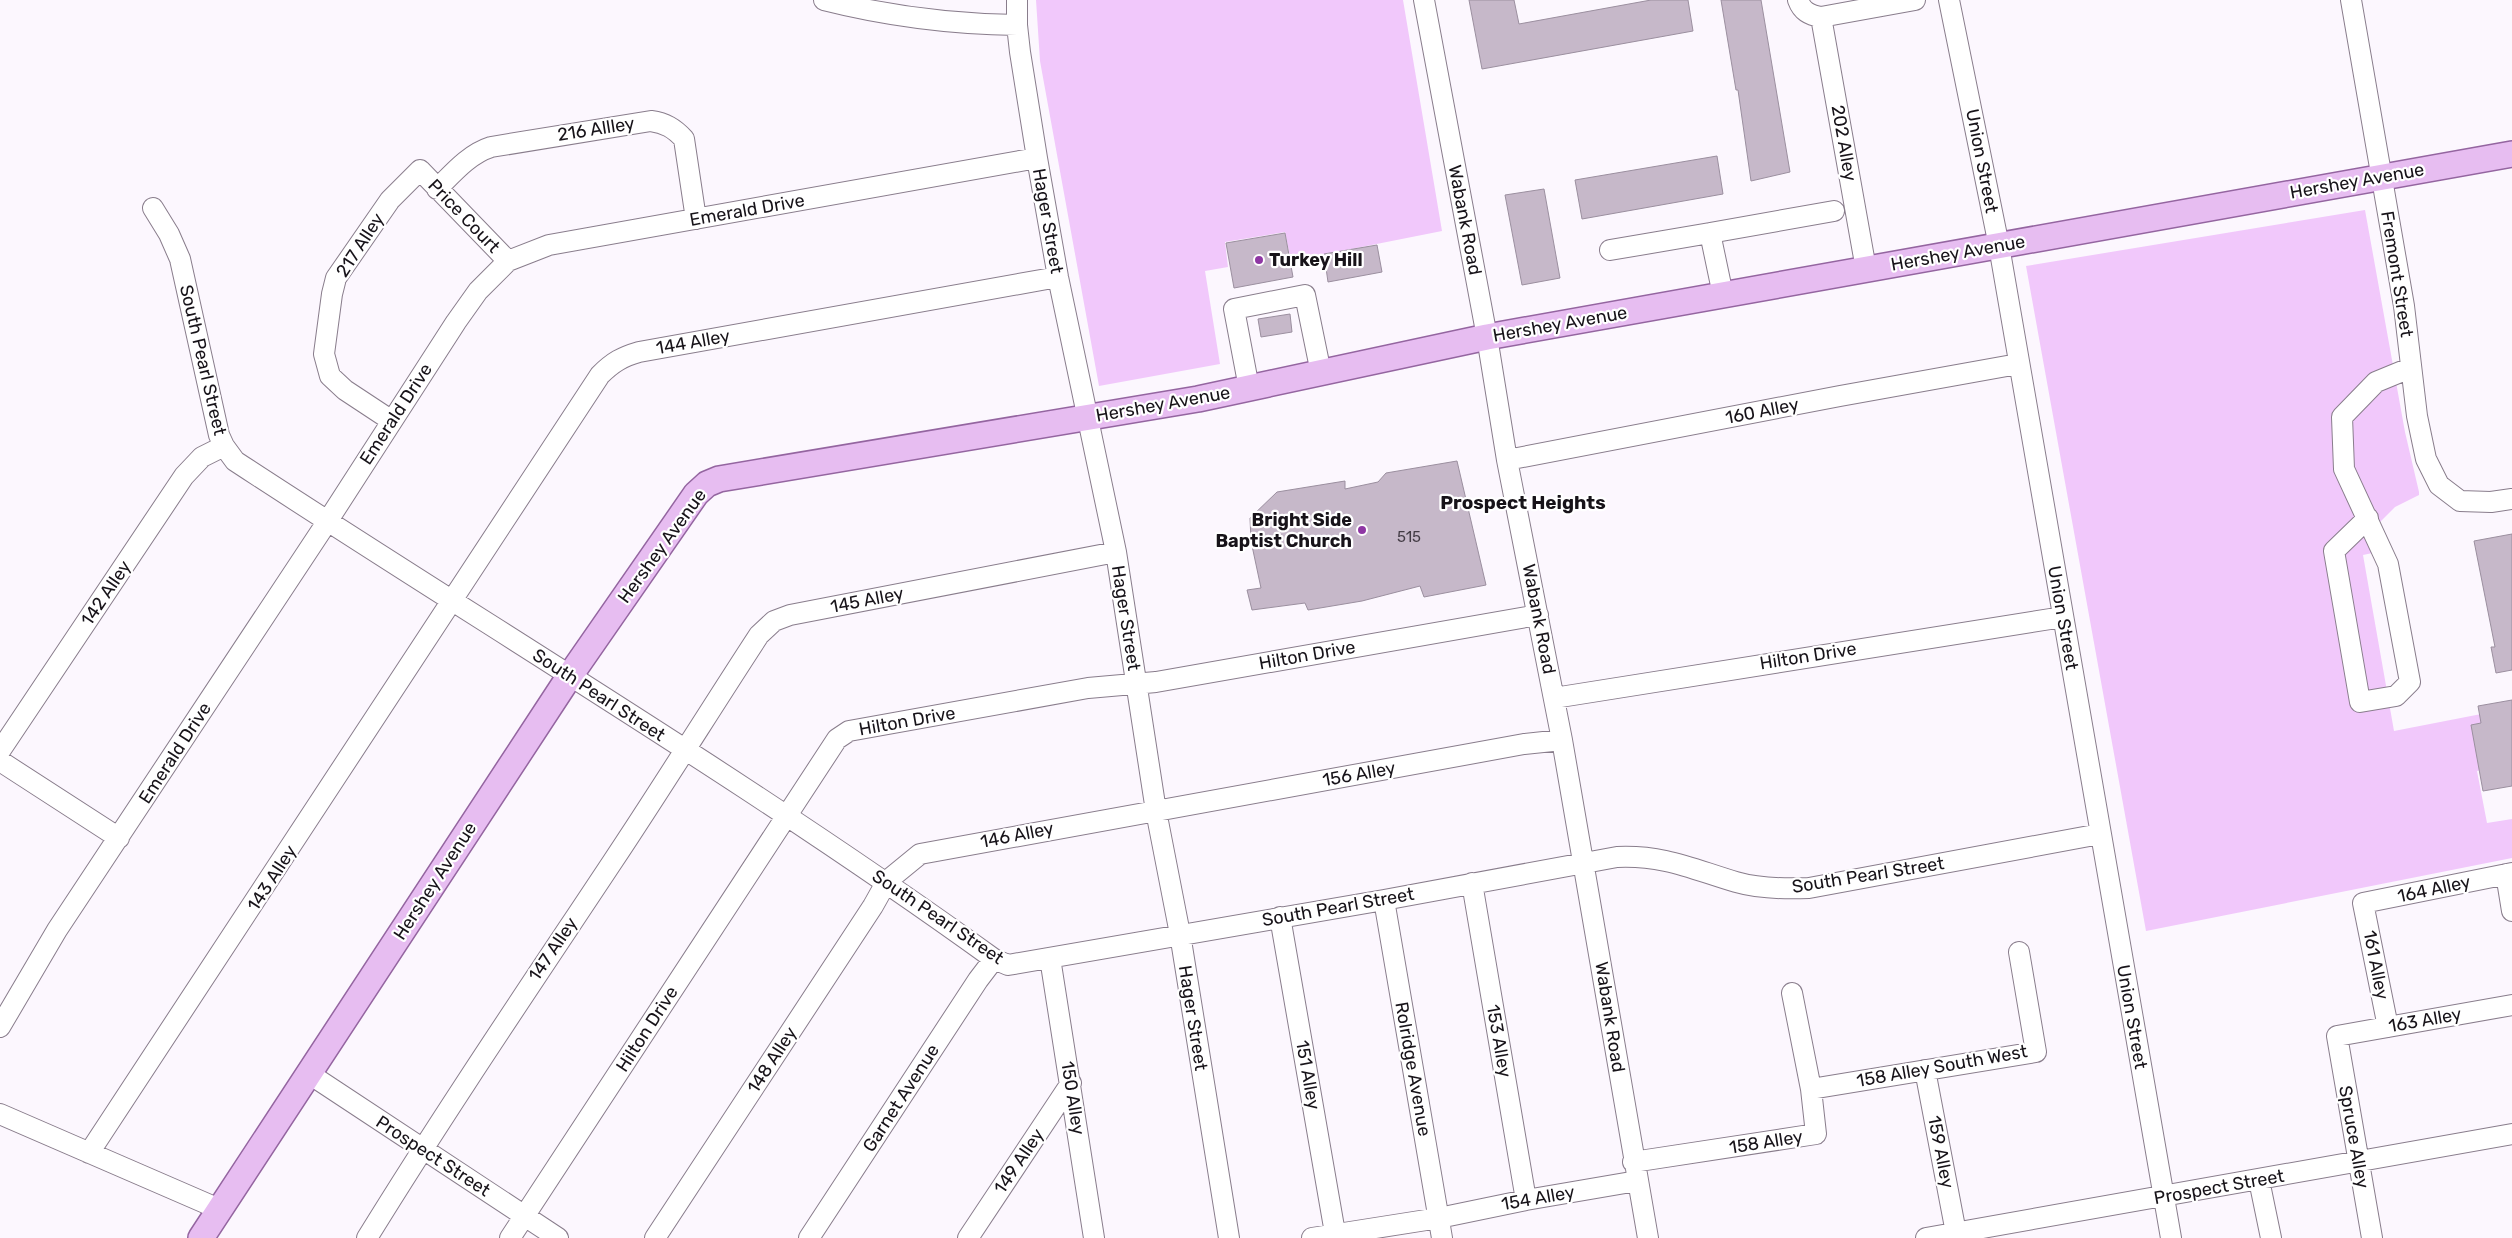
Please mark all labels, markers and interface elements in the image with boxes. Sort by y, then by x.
street label: 202 Alley [1826,103,1862,183]
street label: Union Street [1961,107,2003,215]
street label: 216 Allley [556,112,636,146]
street label: Hershey Avenue [2288,158,2426,204]
street label: Wabank Road [1444,163,1486,277]
street label: Hager Street [1028,167,1068,275]
street label: Price Court [423,174,505,258]
street label: Emerald Drive [688,189,806,231]
street label: 217 Alley [331,209,389,281]
street label: Fremont Street [2376,209,2418,339]
street label: Hershey Avenue [1889,230,2027,276]
place label: Turkey Hill [1269,249,1363,271]
marker: Turkey Hill [1253,254,1265,266]
street label: South Pearl Street [175,283,231,437]
street label: Hershey Avenue [1491,301,1629,347]
street label: 144 Alley [654,325,732,359]
street label: Emerald Drive [355,359,437,469]
street label: Hershey Avenue [1094,381,1232,427]
street label: 160 Alley [1723,393,1801,429]
street label: Hershey Avenue [613,484,711,608]
district label: Prospect Heights [1440,491,1606,514]
place label: Bright Side Baptist Church [1215,509,1352,552]
marker: Bright Side Baptist Church [1356,524,1368,536]
house number: 515 [1397,528,1421,546]
street label: 142 Alley [76,556,136,630]
street label: Wabank Road [1518,562,1560,676]
street label: Hager Street [1107,564,1145,672]
street label: Union Street [2043,564,2083,672]
street label: 145 Alley [829,582,905,618]
street label: Hilton Drive [1257,636,1357,674]
street label: Hilton Drive [1758,638,1858,674]
street label: South Pearl Street [528,644,670,746]
street label: Emerald Drive [134,698,216,808]
street label: Hilton Drive [857,702,957,740]
street label: 156 Alley [1321,757,1397,791]
street label: 146 Alley [979,817,1056,853]
street label: Hershey Avenue [389,818,481,944]
street label: 143 Alley [243,841,301,915]
street label: South Pearl Street [1790,852,1946,898]
street label: South Pearl Street [868,865,1008,969]
street label: 164 Alley [2395,871,2473,907]
street label: South Pearl Street [1260,883,1416,931]
street label: 147 Alley [524,913,582,985]
street label: 161 Alley [2358,928,2394,1002]
street label: Wabank Road [1590,960,1630,1074]
street label: Union Street [2112,963,2152,1071]
street label: Hager Street [1174,964,1212,1072]
street label: Hilton Drive [611,982,683,1076]
street label: Rolridge Avenue [1390,1000,1436,1138]
street label: 153 Alley [1482,1003,1516,1079]
street label: 163 Alley [2387,1003,2463,1037]
street label: 148 Alley [742,1023,802,1097]
street label: 151 Alley [1291,1039,1325,1112]
street label: Garnet Avenue [858,1040,944,1156]
street label: 158 Alley South West [1855,1040,2029,1092]
street label: 150 Alley [1056,1060,1090,1136]
street label: Spruce Alley [2334,1084,2374,1190]
street label: Prospect Street [372,1111,494,1201]
street label: 159 Alley [1923,1114,1959,1190]
street label: 149 Alley [989,1124,1049,1198]
street label: 158 Alley [1728,1125,1804,1159]
street label: Prospect Street [2152,1165,2286,1209]
street label: 154 Alley [1500,1181,1576,1215]

